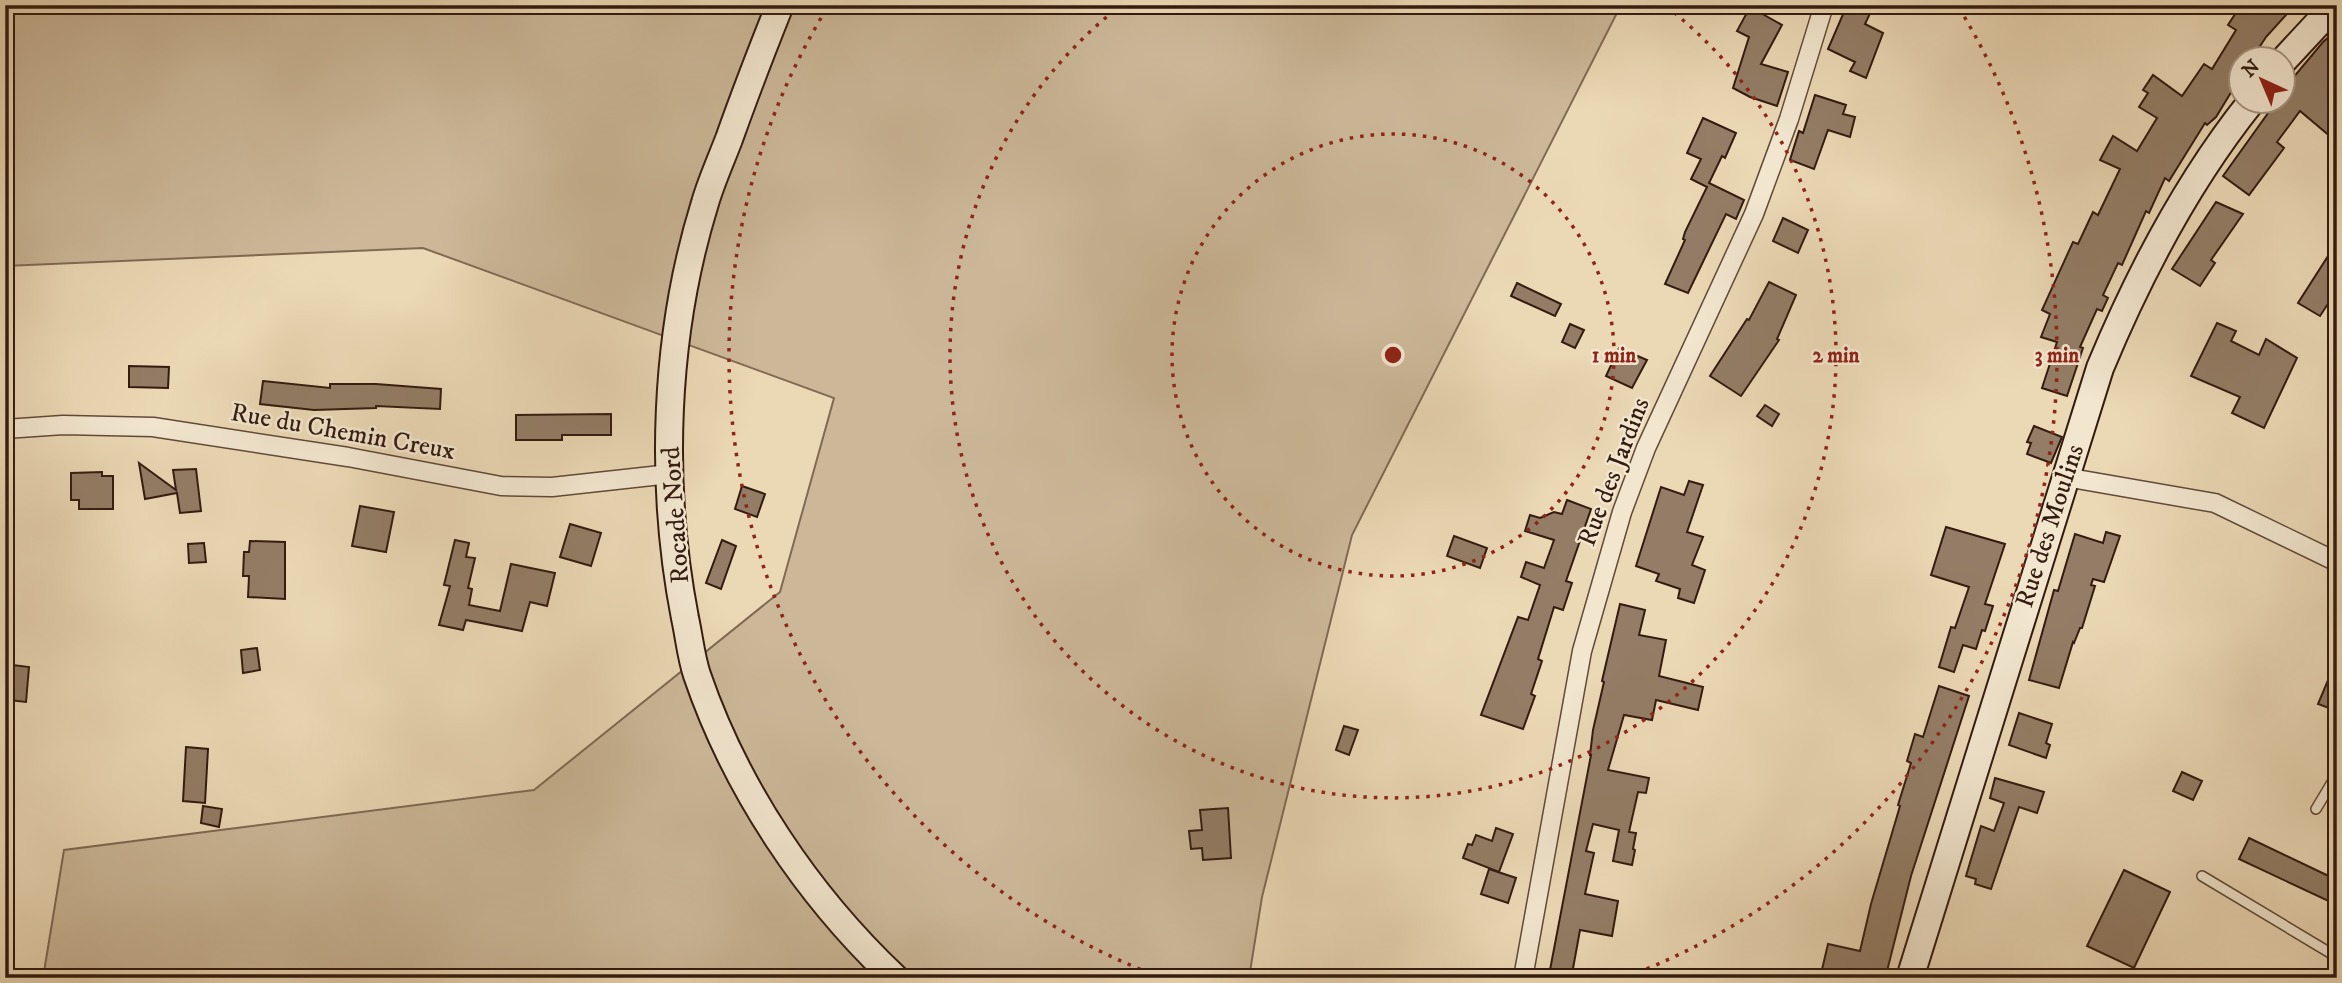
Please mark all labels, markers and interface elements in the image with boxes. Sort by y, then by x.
north arrow [2226,46,2296,116]
text: N [2238,55,2265,83]
centre of rings [1381,343,1405,367]
text: 1 min [1592,343,1637,369]
text: 2 min [1813,343,1861,369]
text: 3 min [2035,343,2080,369]
street label: Rue des Jardins [1571,393,1657,551]
street label: Rue du Chemin Creux [228,396,458,468]
street label: Rue des Moulins [2008,440,2092,612]
street label: Rocade Nord [655,445,697,585]

